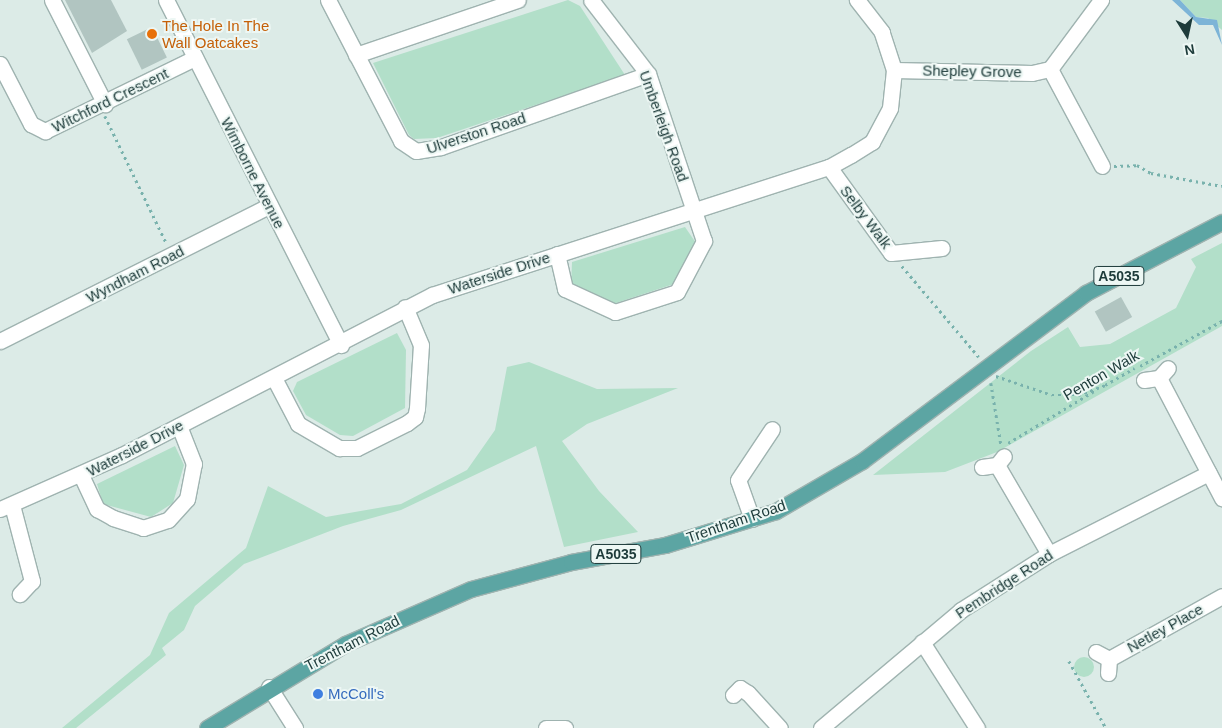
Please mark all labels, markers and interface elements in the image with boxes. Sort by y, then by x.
north arrow [1162,10,1212,60]
place label: The Hole In The Wall Oatcakes [162,16,270,51]
marker: The Hole In The Wall Oatcakes [146,28,158,40]
text: N [1183,41,1196,59]
street label: Shepley Grove [922,61,1022,81]
street label: Witchford Crescent [49,64,171,136]
street label: Umberleigh Road [636,68,692,184]
street label: Ulverston Road [424,108,528,158]
street label: Wimborne Avenue [217,114,289,232]
street label: Selby Walk [836,182,896,252]
street label: Wyndham Road [83,242,187,306]
street label: Waterside Drive [446,248,552,298]
road number: A5035 [1093,264,1145,288]
street label: Penton Walk [1060,346,1142,404]
street label: Waterside Drive [84,416,186,480]
street label: Trentham Road [684,496,788,546]
road number: A5035 [590,542,642,566]
street label: Pembridge Road [952,546,1056,622]
street label: Netley Place [1124,600,1206,656]
street label: Trentham Road [302,611,402,675]
place label: McColl's [328,685,384,703]
marker: McColl's [312,688,324,700]

